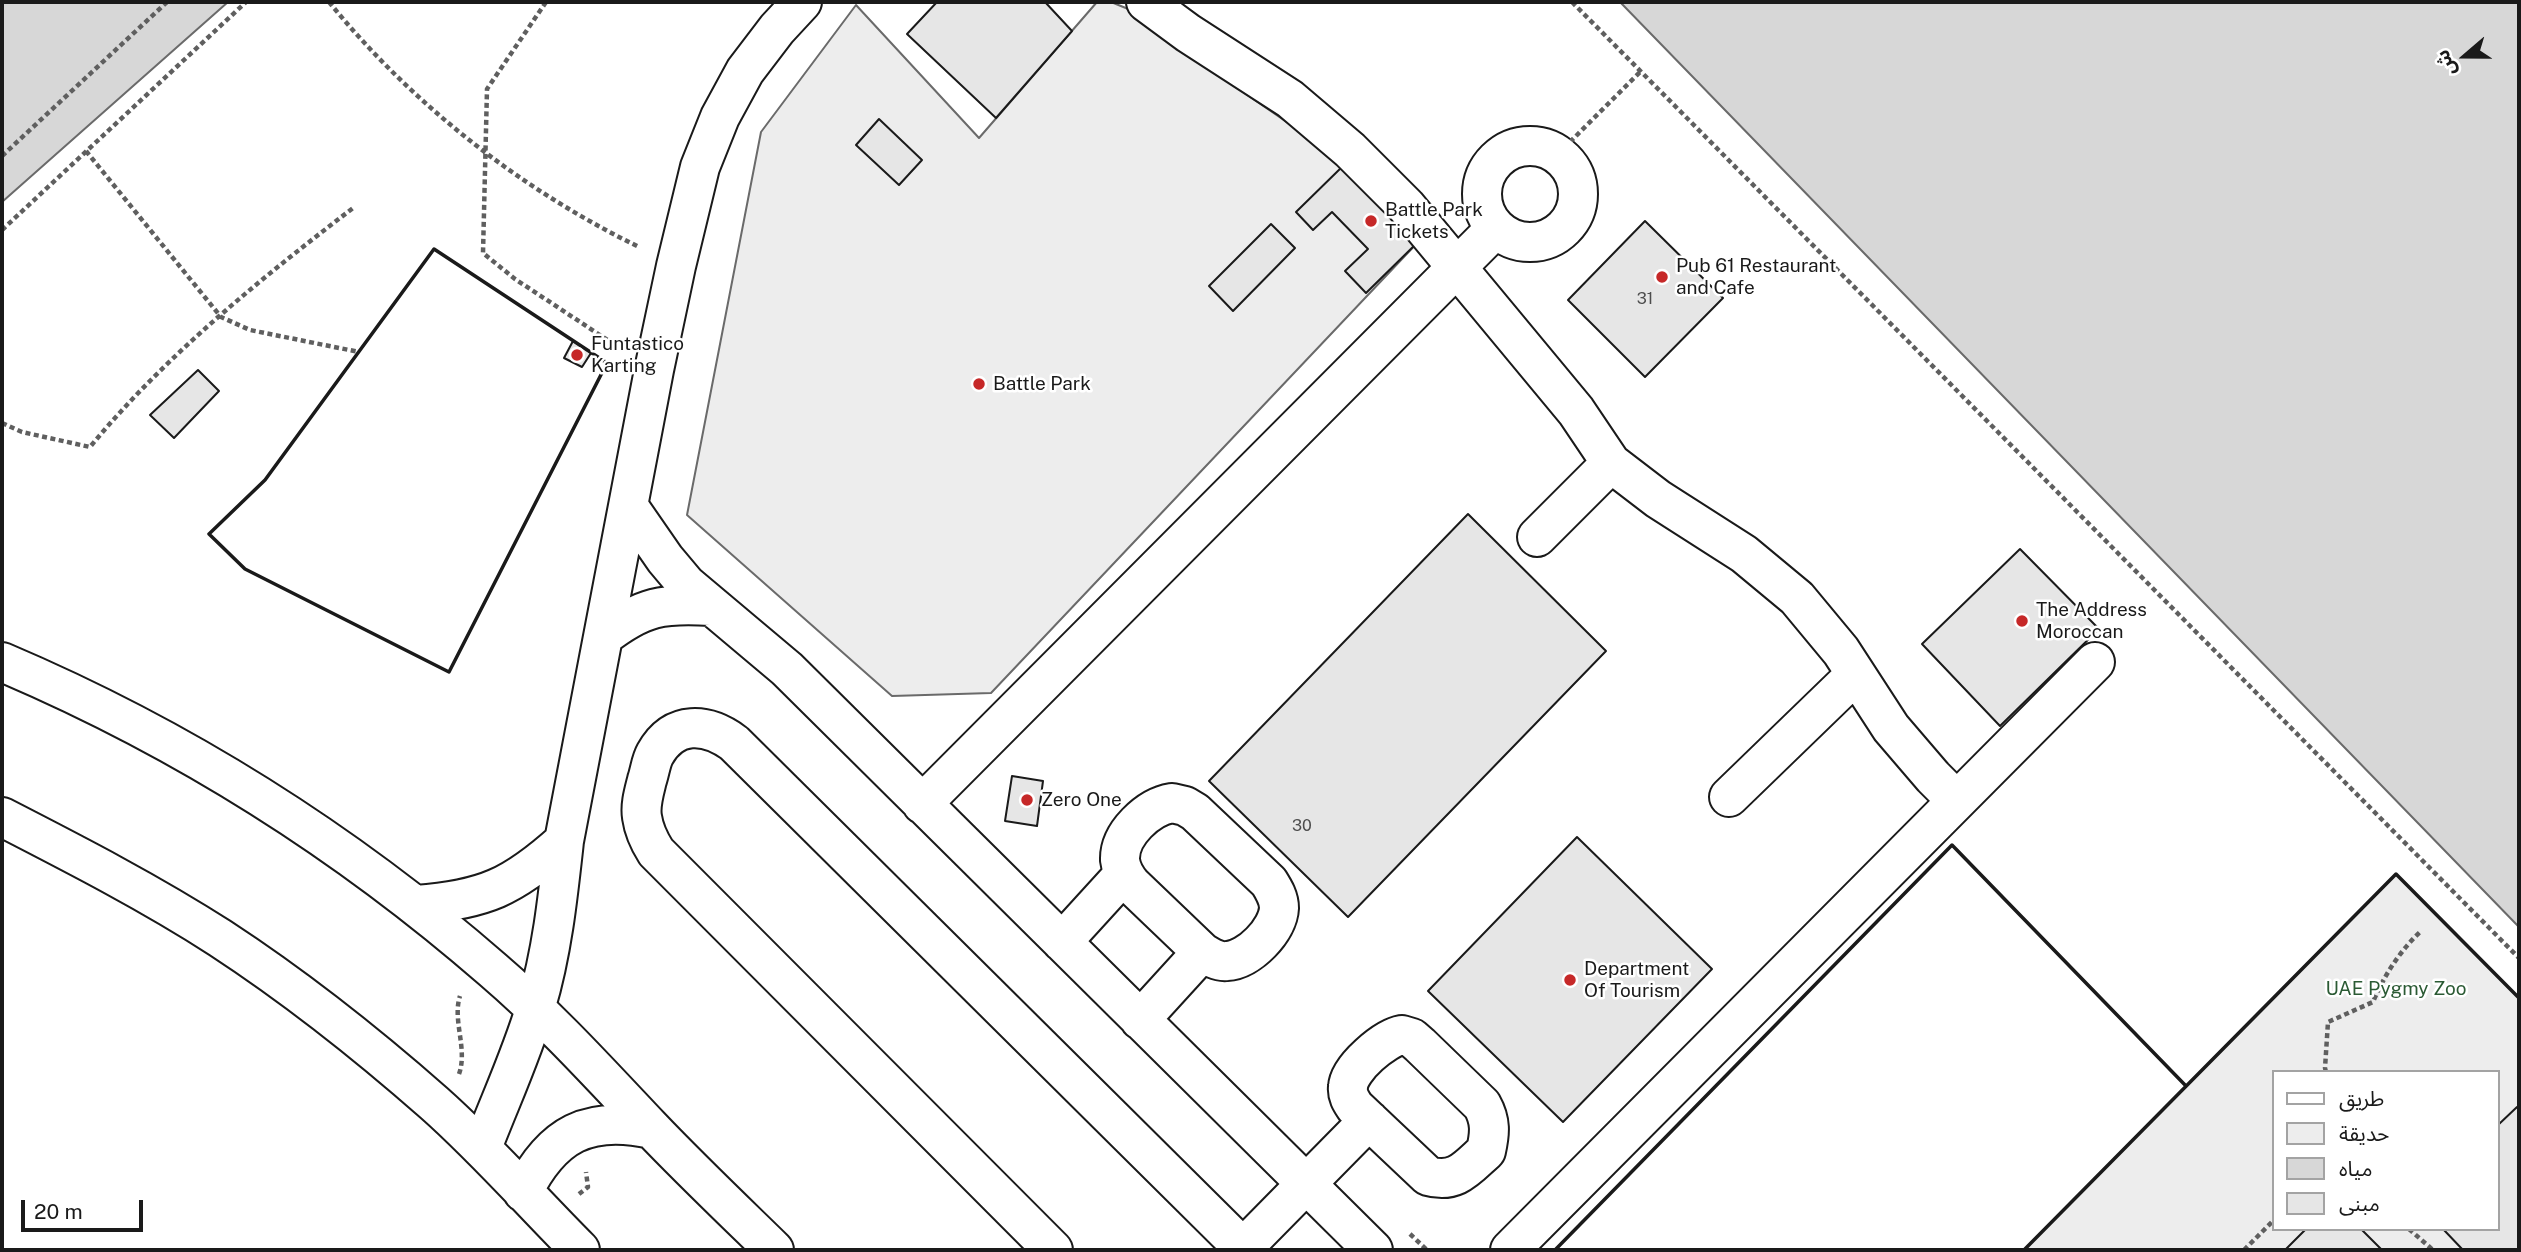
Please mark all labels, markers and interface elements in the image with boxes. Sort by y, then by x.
north arrow [2430,21,2500,91]
text: ش [2430,47,2460,79]
place label: Battle Park Tickets [1385,199,1483,243]
marker: Battle Park Tickets [1363,213,1379,229]
place label: Pub 61 Restaurant and Cafe [1676,255,1836,299]
marker: Pub 61 Restaurant and Cafe [1654,269,1670,285]
house number: 31 [1637,289,1653,309]
place label: Funtastico Karting [591,333,684,377]
marker: Funtastico Karting [569,347,585,363]
place label: Battle Park [993,373,1091,395]
marker: Battle Park [971,376,987,392]
place label: The Address Moroccan [2036,599,2147,643]
marker: The Address Moroccan [2014,613,2030,629]
place label: Zero One [1041,789,1122,811]
marker: Zero One [1019,792,1035,808]
house number: 30 [1292,816,1312,836]
place label: Department Of Tourism [1584,958,1689,1002]
marker: Department Of Tourism [1562,972,1578,988]
park label: UAE Pygmy Zoo [2326,978,2466,1000]
legend [2272,1070,2500,1231]
text: طريق [2339,1086,2384,1111]
text: حديقة [2339,1121,2389,1146]
text: مياه [2339,1156,2372,1181]
scale bar [24,1186,147,1230]
text: مبنى [2339,1191,2380,1216]
text: 20 m [34,1199,83,1224]

